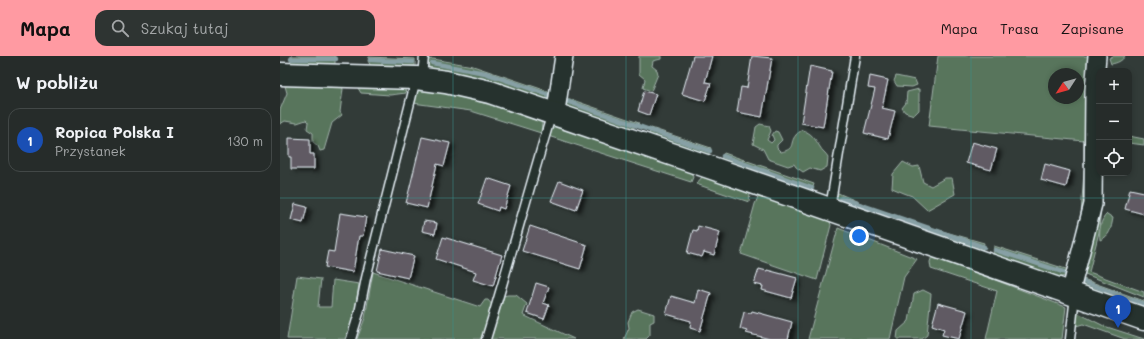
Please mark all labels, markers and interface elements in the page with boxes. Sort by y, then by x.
search box [95,10,375,46]
text: Mapa [20,16,71,41]
icon: search [109,17,131,39]
text: Szukaj tutaj [141,18,229,38]
text: Mapa [941,19,978,38]
text: Trasa [1000,19,1039,38]
text: Zapisane [1061,19,1124,38]
north arrow [1048,68,1084,104]
map controls [1096,68,1132,176]
button: + [1096,68,1132,104]
text: W pobliżu [16,71,98,93]
button: − [1096,104,1132,140]
text: Ropica Polska I [55,122,174,142]
text: 1 [27,132,33,149]
text: 130 m [227,132,263,149]
button: locate [1096,140,1132,176]
text: Przystanek [55,142,126,159]
your location [849,226,869,246]
pin: 1 [1105,295,1131,328]

